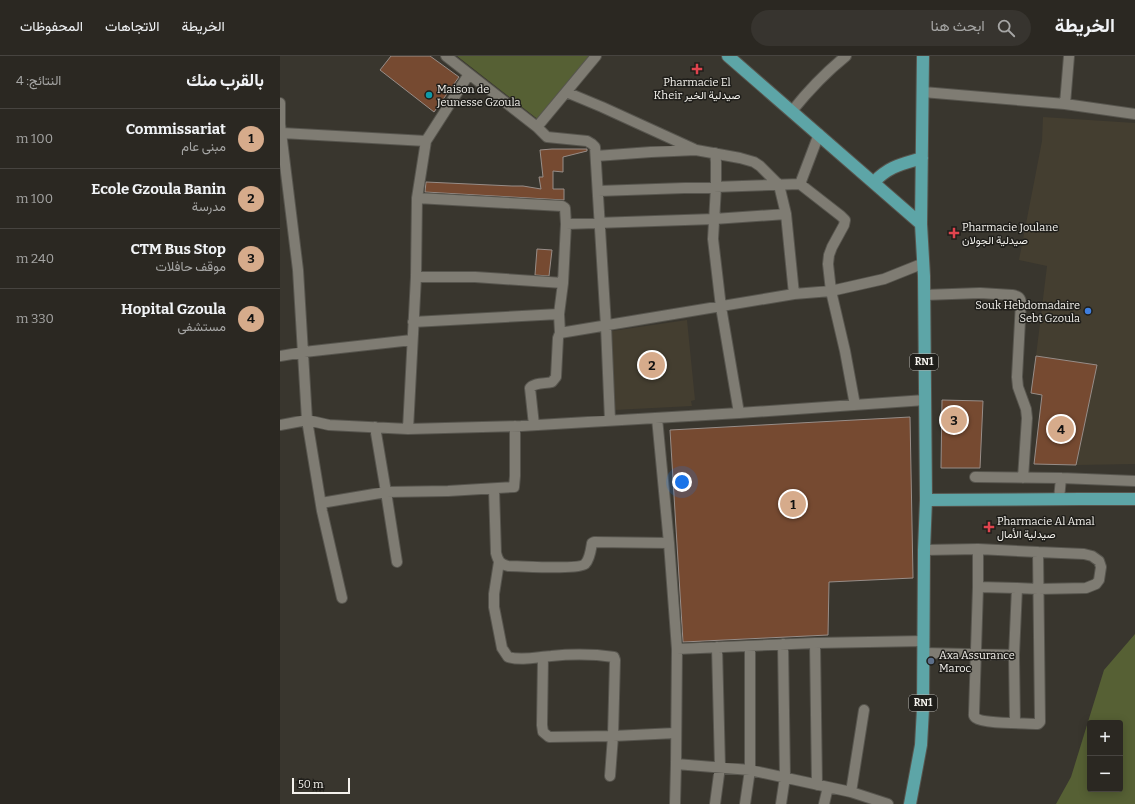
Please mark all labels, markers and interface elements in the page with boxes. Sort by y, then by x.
search box [751,10,1031,46]
text: الخريطة [1055,14,1115,37]
text: ابحث هنا [930,17,985,35]
icon: search [995,17,1017,39]
text: المحفوظات [20,18,83,35]
text: الاتجاهات [105,18,159,35]
text: الخريطة [181,18,225,35]
marker: Pharmacie El Kheir صيدلية الخير [692,64,702,74]
text: بالقرب منك [186,70,264,91]
text: النتائج: 4 [16,73,61,88]
place label: Pharmacie El Kheir صيدلية الخير [654,76,740,102]
place label: Maison de Jeunesse Gzoula [436,83,520,109]
marker: Maison de Jeunesse Gzoula [424,90,434,100]
text: Commissariat [126,120,226,138]
text: 100 m [16,131,53,146]
text: 1 [248,131,254,146]
text: مبنى عام [181,139,226,154]
text: Ecole Gzoula Banin [91,180,226,198]
text: 100 m [16,191,53,206]
text: 2 [247,191,255,206]
text: مدرسة [192,199,226,214]
place label: Pharmacie Joulane صيدلية الجولان [962,221,1058,247]
marker: Pharmacie Joulane صيدلية الجولان [949,228,959,238]
text: CTM Bus Stop [131,240,226,258]
text: 240 m [16,251,54,266]
text: 3 [247,251,255,266]
text: موقف حافلات [155,259,226,274]
place label: Souk Hebdomadaire Sebt Gzoula [975,299,1080,325]
text: Hopital Gzoula [121,300,226,318]
marker: Souk Hebdomadaire Sebt Gzoula [1083,306,1093,316]
text: 330 m [16,311,54,326]
text: 4 [247,311,255,326]
text: مستشفى [178,319,226,334]
pin: 2 [639,350,665,380]
road number: RN1 [910,354,938,370]
pin: 3 [941,405,967,435]
pin: 4 [1048,414,1074,444]
your location [672,472,692,492]
pin: 1 [780,489,806,519]
place label: Pharmacie Al Amal صيدلية الأمال [997,515,1095,541]
marker: Pharmacie Al Amal صيدلية الأمال [984,522,994,532]
place label: Axa Assurance Maroc [939,649,1015,675]
marker: Axa Assurance Maroc [926,656,936,666]
road number: RN1 [909,695,937,711]
map controls [1087,720,1123,792]
button: + [1087,720,1123,756]
button: − [1087,756,1123,792]
scale bar [292,776,350,795]
text: 50 m [298,778,324,791]

